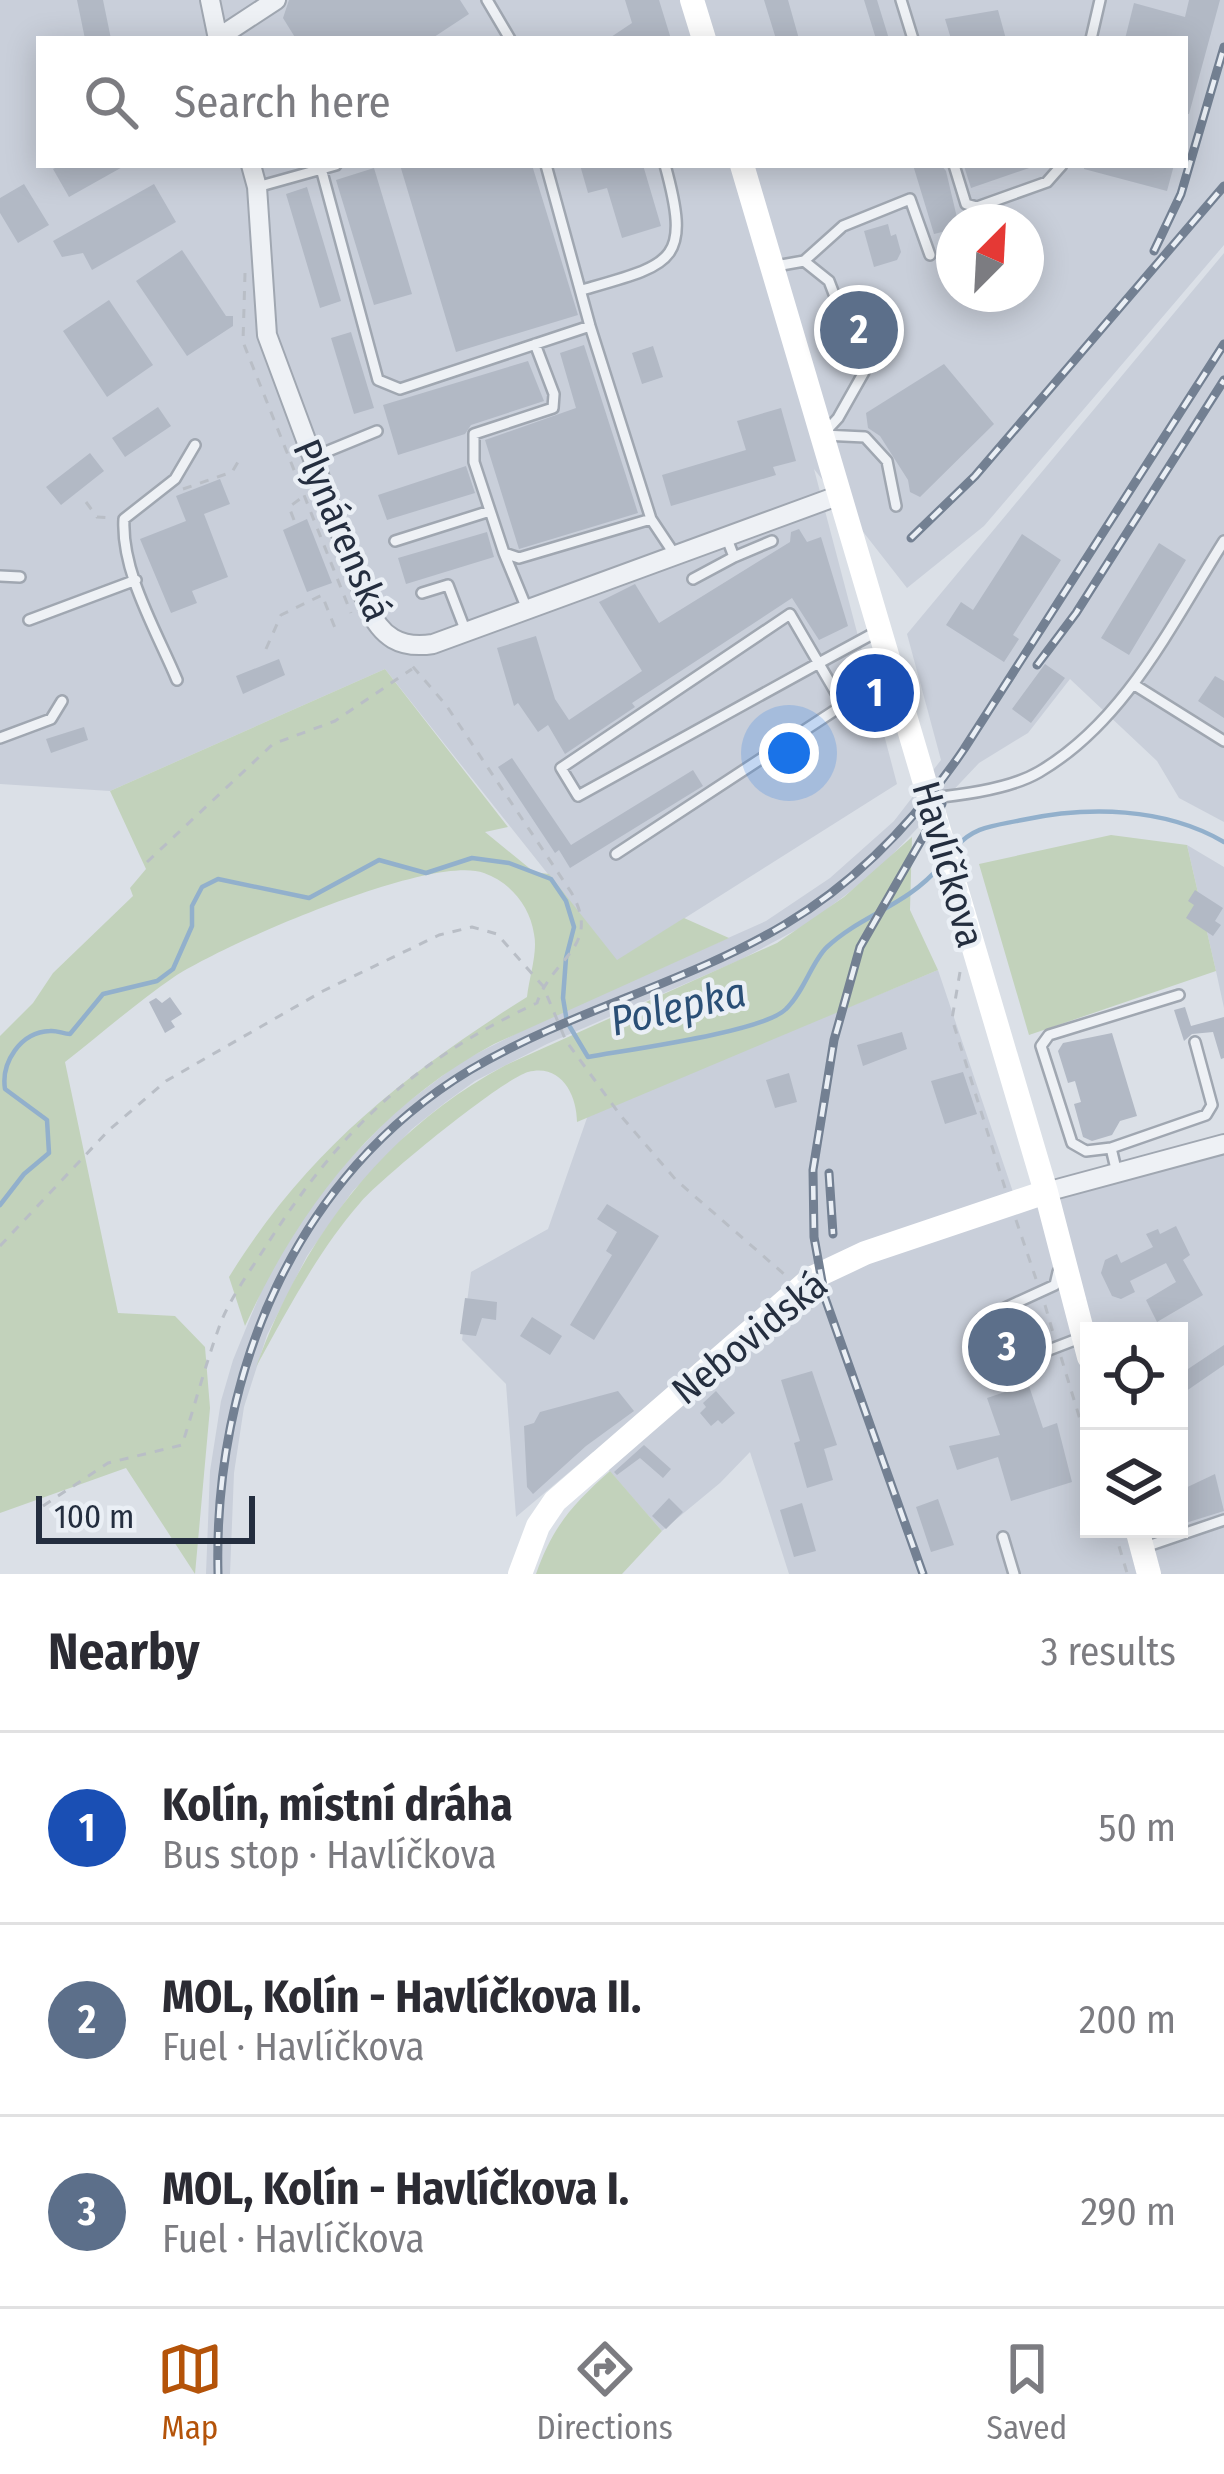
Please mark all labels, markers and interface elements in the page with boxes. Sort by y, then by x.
search box [36,36,1188,168]
icon: search [78,69,144,135]
text: Search here [174,75,391,129]
north arrow [936,204,1044,312]
pin: 2 [820,285,898,375]
street label: Plynárenská [283,433,401,628]
pin: 1 [836,648,914,738]
your location [759,723,819,783]
street label: Havlíčkova [902,776,994,953]
water label: Polepka [606,967,751,1047]
street label: Nebovidská [663,1262,836,1414]
pin: 3 [968,1302,1046,1392]
map controls [1080,1322,1188,1538]
button: locate [1080,1322,1188,1430]
button: layers [1080,1430,1188,1538]
scale bar [36,1490,255,1543]
text: 100 m [54,1497,134,1537]
text: Nearby [48,1621,200,1683]
text: 3 results [1041,1629,1176,1675]
text: Kolín, místní dráha [162,1778,513,1832]
text: 1 [79,1805,95,1851]
text: 50 m [1099,1805,1176,1851]
text: Bus stop · Havlíčkova [162,1832,497,1878]
text: MOL, Kolín - Havlíčkova II. [162,1970,641,2024]
text: 2 [78,1997,96,2043]
text: 200 m [1079,1997,1176,2043]
text: Fuel · Havlíčkova [162,2024,425,2070]
text: MOL, Kolín - Havlíčkova I. [162,2162,629,2216]
text: 3 [78,2189,96,2235]
text: 290 m [1081,2189,1176,2235]
text: Fuel · Havlíčkova [162,2216,425,2262]
tab: Map [157,2336,223,2448]
tab: Directions [536,2336,673,2448]
tab: Saved [987,2336,1067,2448]

